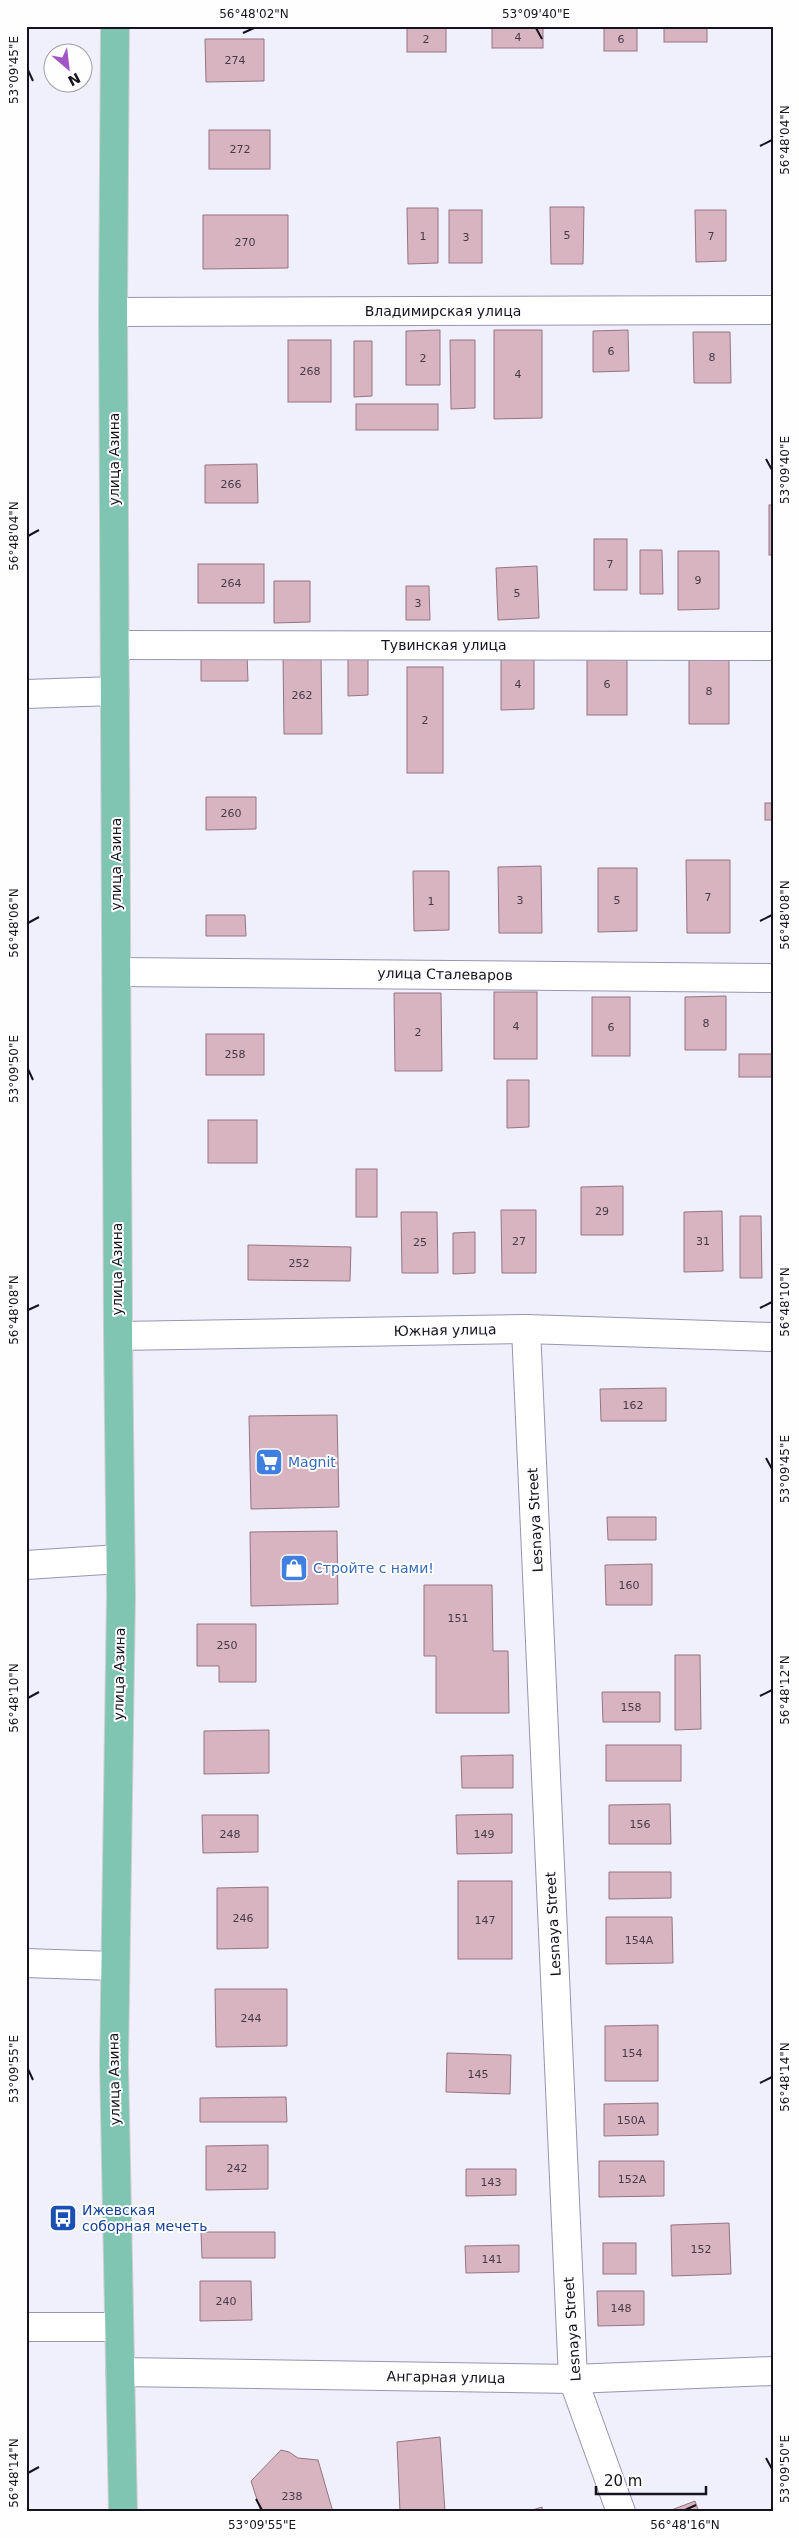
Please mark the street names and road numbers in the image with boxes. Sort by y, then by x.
street label: Владимирская улица [365,303,521,319]
street label: улица Азина [106,413,122,505]
street label: Тувинская улица [380,637,507,653]
street label: улица Азина [108,818,124,910]
street label: улица Сталеваров [377,965,513,983]
street label: улица Азина [109,1223,125,1315]
street label: Южная улица [393,1321,497,1339]
street label: Lesnaya Street [524,1467,546,1573]
street label: улица Азина [110,1627,128,1721]
street label: Lesnaya Street [542,1871,564,1977]
street label: улица Азина [105,2032,123,2126]
street label: Lesnaya Street [560,2276,584,2382]
street label: Ангарная улица [387,2368,505,2386]

